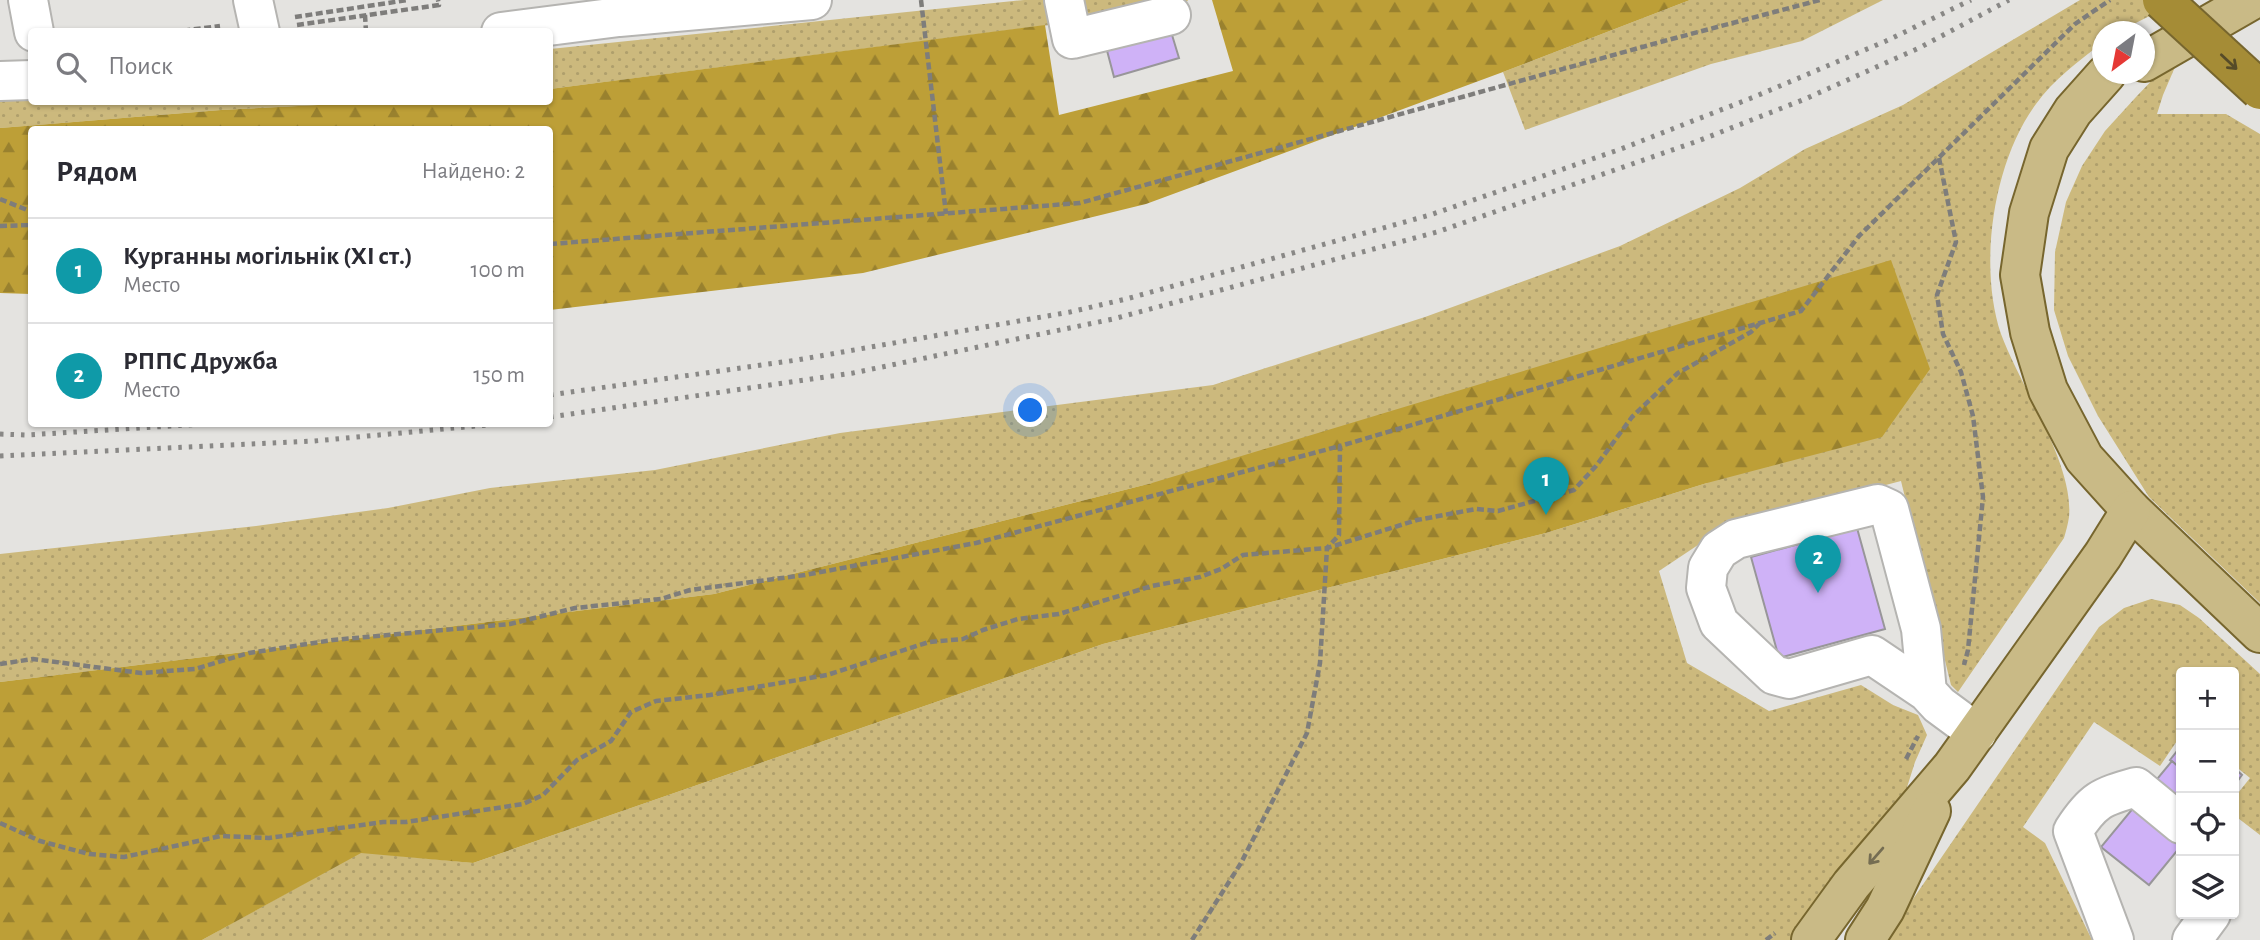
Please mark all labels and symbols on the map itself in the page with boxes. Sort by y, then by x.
north arrow [2092,21,2155,84]
one-way arrow [2220,53,2237,70]
your location [1013,393,1047,427]
pin: 1 [1523,457,1569,515]
pin: 2 [1795,535,1841,593]
one-way arrow [1868,846,1884,864]

